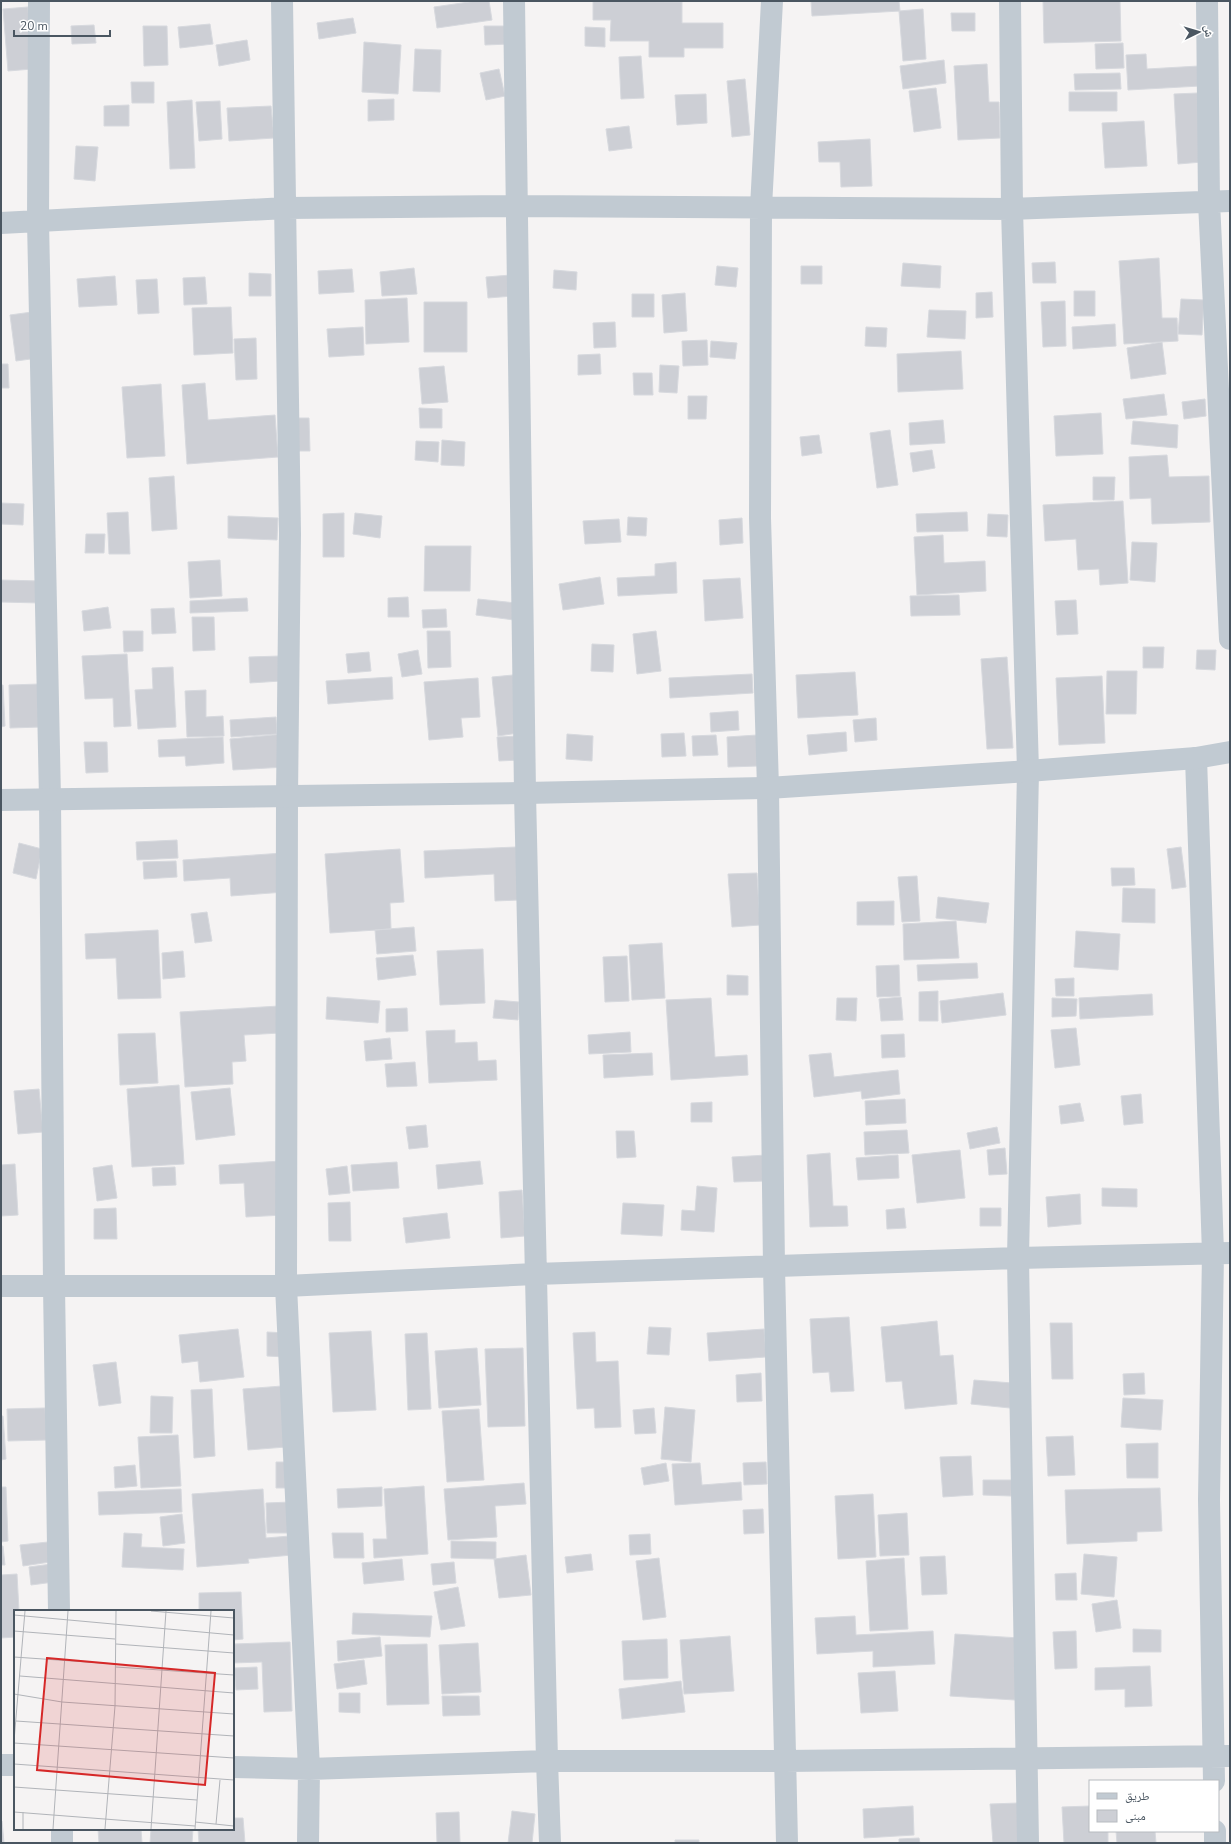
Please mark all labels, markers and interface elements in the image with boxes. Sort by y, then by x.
scale bar [14,12,110,38]
north arrow [1179,12,1219,52]
text: 20 m [20,18,48,34]
text: ش [1200,25,1216,38]
inset map [14,1610,234,1830]
legend [1089,1780,1219,1832]
text: طريق [1125,1788,1150,1804]
text: مبنى [1125,1808,1146,1824]

